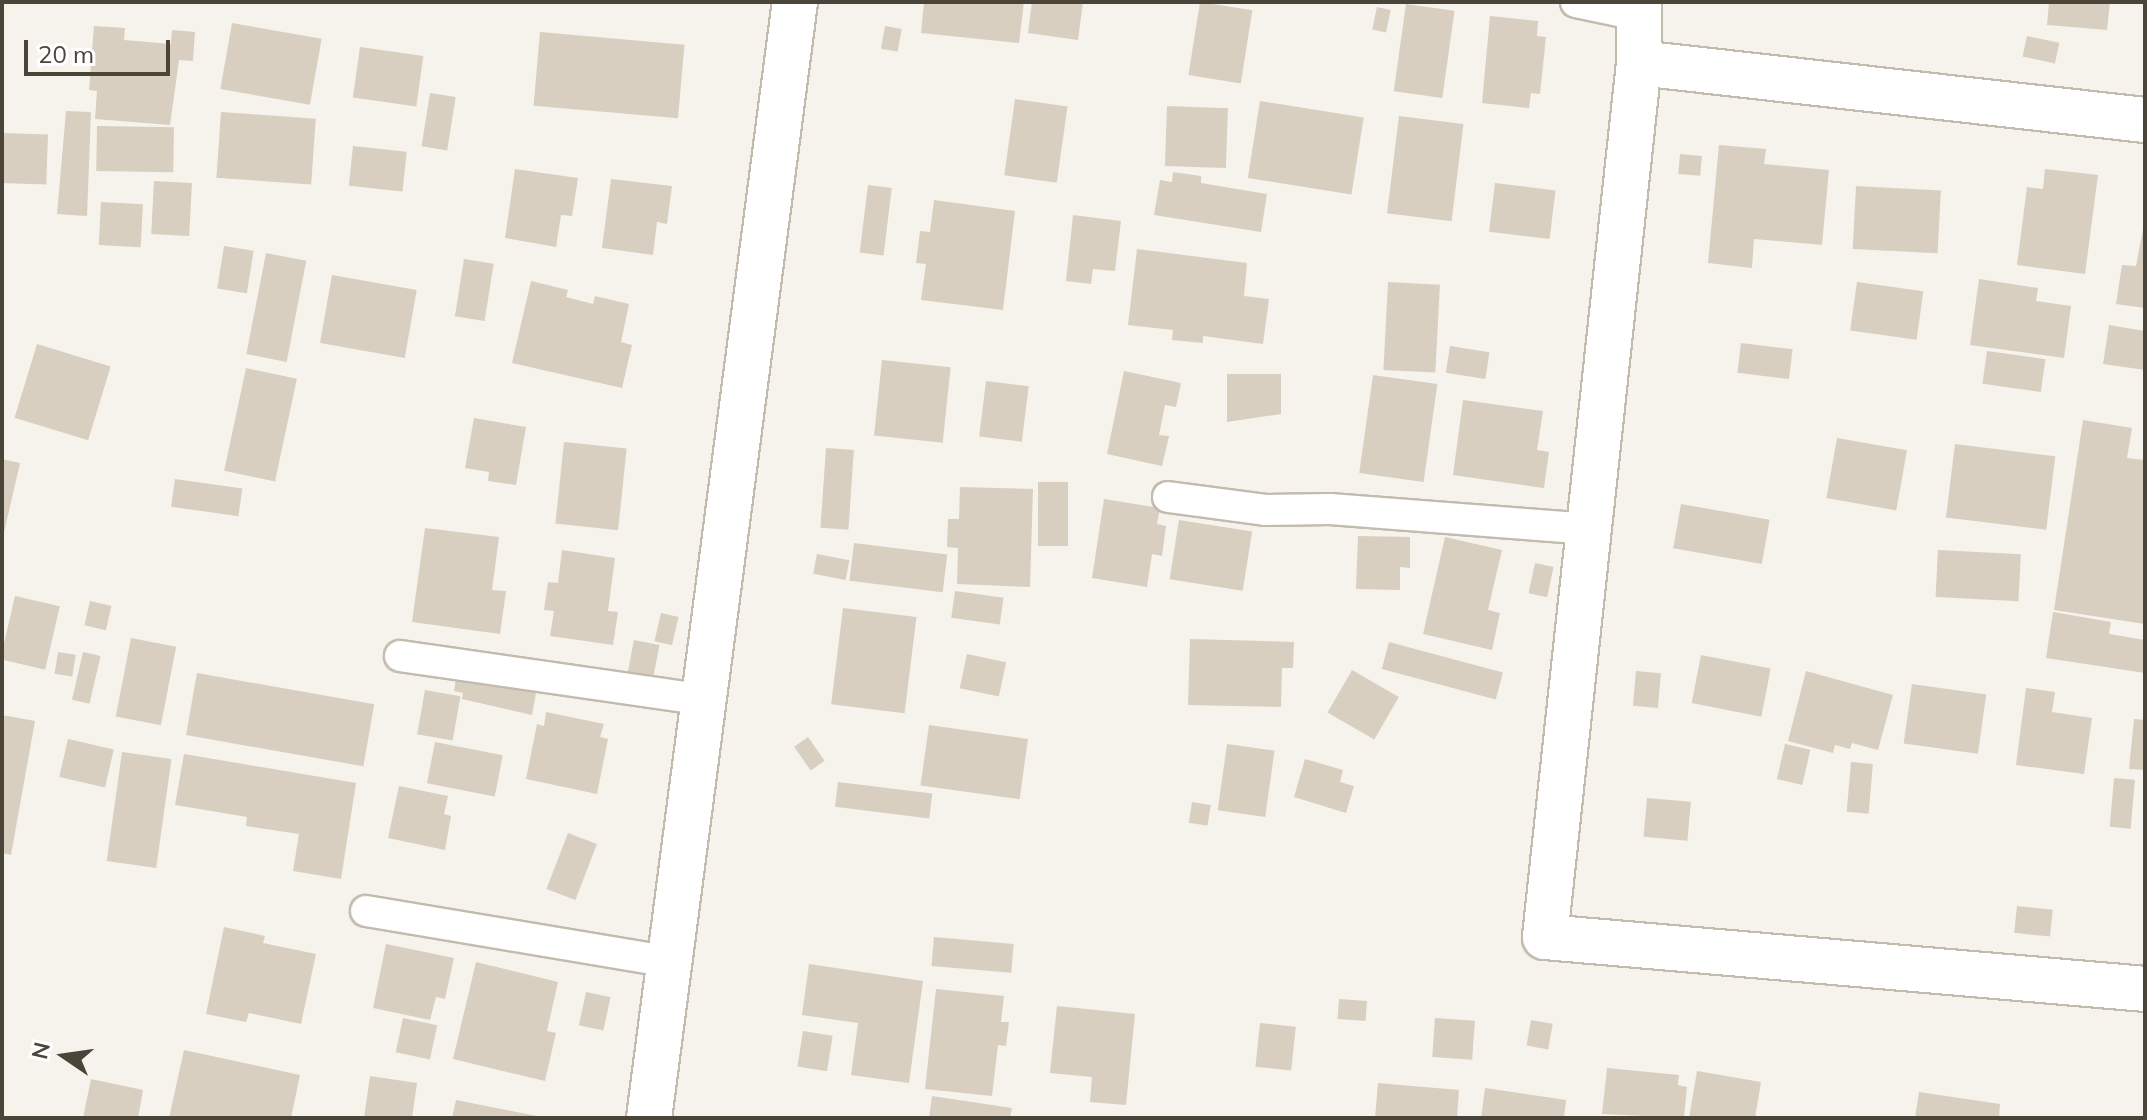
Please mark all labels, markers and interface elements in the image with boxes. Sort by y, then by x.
scale bar [28,24,174,74]
text: 20 m [38,39,94,69]
north arrow [24,1016,104,1096]
text: N [25,1039,56,1062]

